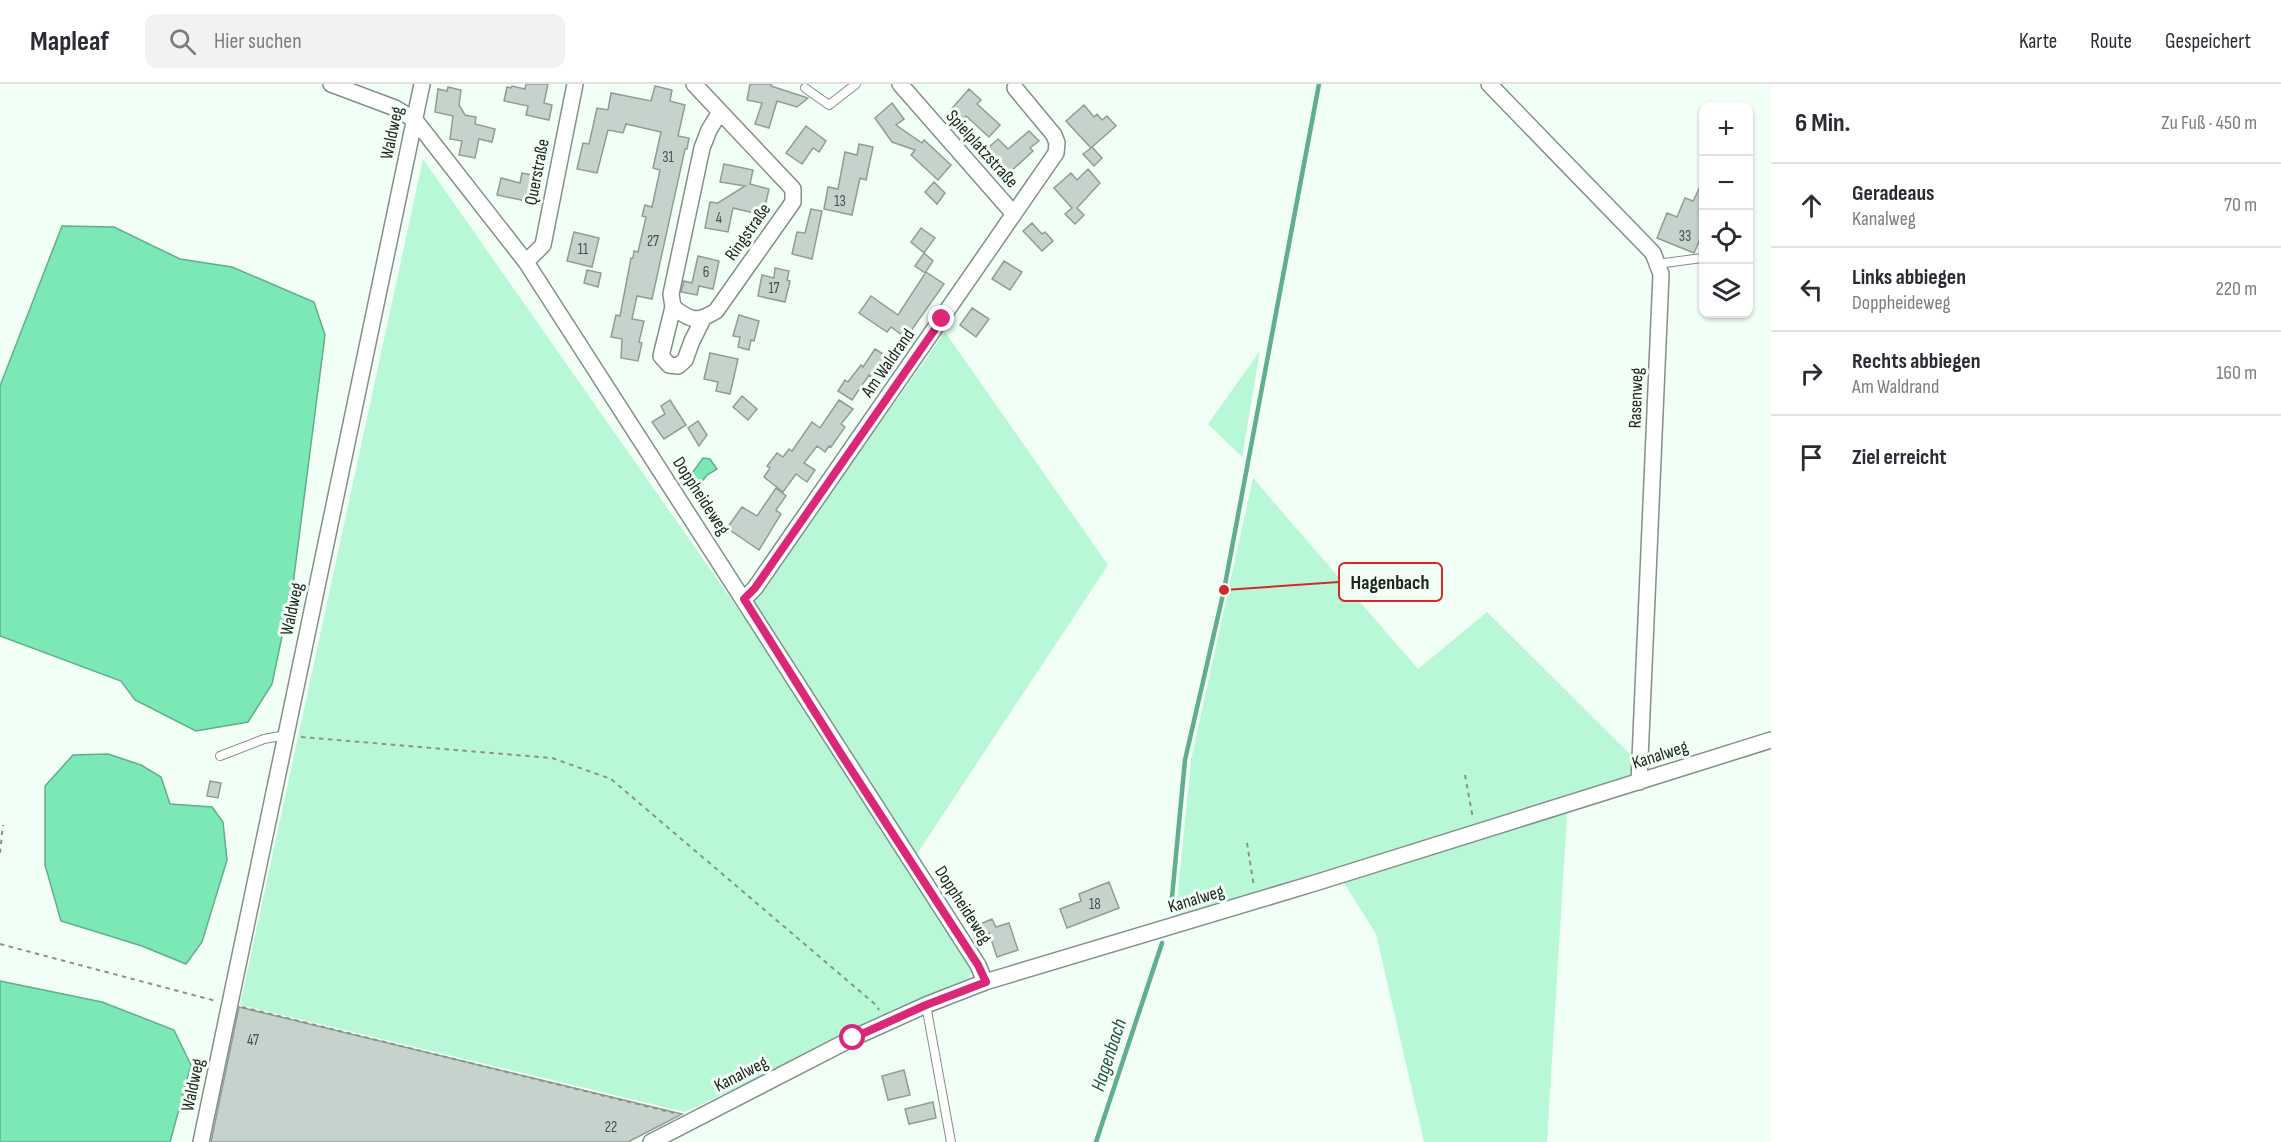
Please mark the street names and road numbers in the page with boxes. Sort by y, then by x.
street label: Waldweg [376,105,408,161]
street label: Spielplatzstraße [942,106,1022,192]
street label: Querstraße [520,137,554,207]
street label: Ringstraße [721,199,775,265]
street label: Am Waldrand [856,325,919,402]
street label: Rasenweg [1624,367,1648,429]
street label: Doppheideweg [668,453,734,539]
street label: Waldweg [276,581,308,637]
street label: Kanalweg [1629,736,1691,774]
street label: Doppheideweg [930,862,996,948]
street label: Kanalweg [1165,881,1227,917]
street label: Kanalweg [711,1052,771,1096]
street label: Waldweg [177,1057,209,1113]

